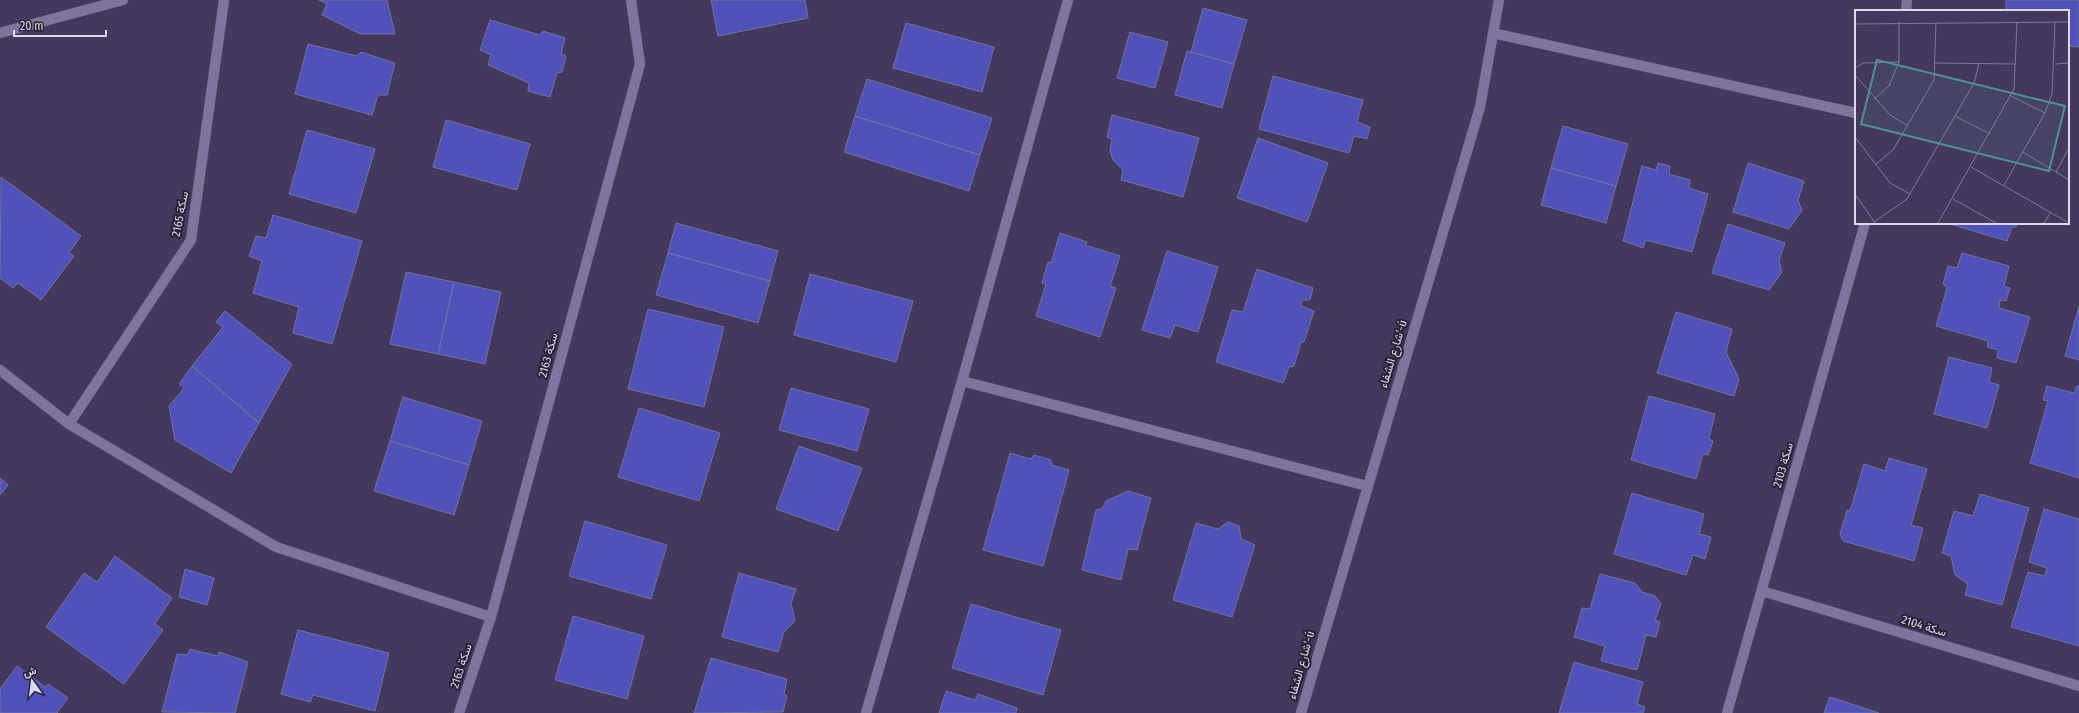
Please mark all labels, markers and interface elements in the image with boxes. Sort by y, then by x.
inset map [1855,10,2069,224]
scale bar [14,12,106,38]
text: 20 m [20,19,44,33]
street label: سكة 2165 [169,190,191,238]
street label: شارع الشفاء'-ú [1376,318,1412,390]
street label: سكة 2163 [535,331,561,379]
street label: سكة 2103 [1770,441,1796,489]
street label: سكة 2104 [1900,613,1948,639]
street label: شارع الشفاء'-ú [1285,629,1319,701]
street label: سكة 2163 [447,642,475,690]
north arrow [12,661,52,701]
text: ش [22,664,38,680]

